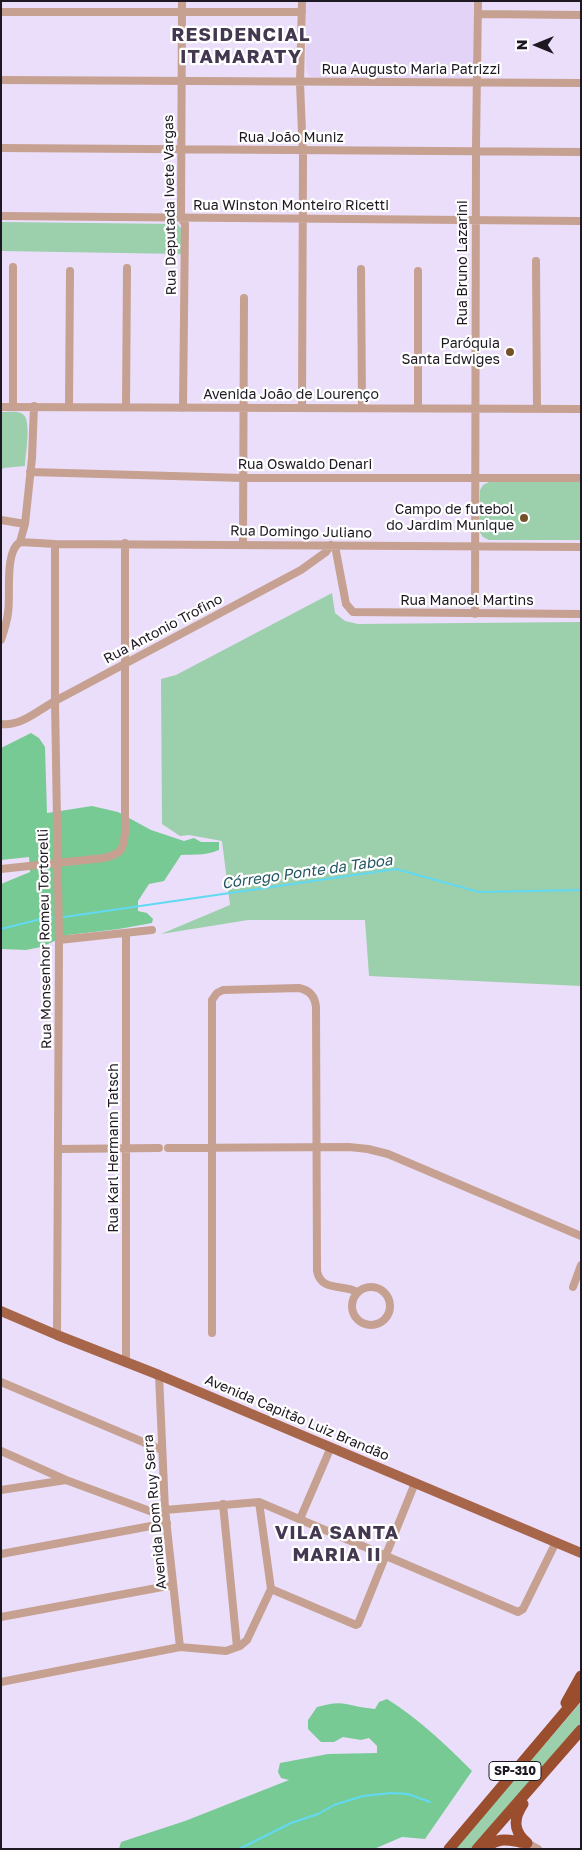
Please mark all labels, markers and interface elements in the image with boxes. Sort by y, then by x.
north arrow [512,20,562,70]
district label: RESIDENCIAL ITAMARATY [170,24,312,68]
text: N [513,40,530,50]
street label: Rua Augusto Maria Patrizzi [321,62,501,78]
street label: Rua Deputada Ivete Vargas [160,115,180,295]
street label: Rua João Muniz [238,130,344,146]
street label: Rua Winston Monteiro Ricetti [193,198,389,214]
street label: Rua Bruno Lazarini [455,200,471,326]
place label: Paróquia Santa Edwiges [401,336,500,368]
marker: Paróquia Santa Edwiges [504,346,516,358]
street label: Avenida João de Lourenço [203,387,379,403]
street label: Rua Oswaldo Denari [238,457,372,473]
place label: Campo de futebol do Jardim Munique [386,502,514,534]
marker: Campo de futebol do Jardim Munique [518,512,530,524]
street label: Rua Domingo Juliano [230,522,372,542]
street label: Rua Antonio Trofino [101,591,225,667]
street label: Rua Manoel Martins [400,593,534,609]
street label: Rua Monsenhor Romeu Tortorelli [35,829,55,1049]
water label: Córrego Ponte da Taboa [220,851,394,893]
street label: Rua Karl Hermann Tatsch [106,1063,122,1233]
street label: Avenida Capitão Luiz Brandão [202,1371,392,1465]
street label: Avenida Dom Ruy Serra [140,1434,170,1590]
district label: VILA SANTA MARIA II [274,1522,400,1566]
road number: SP-310 [489,1762,541,1780]

